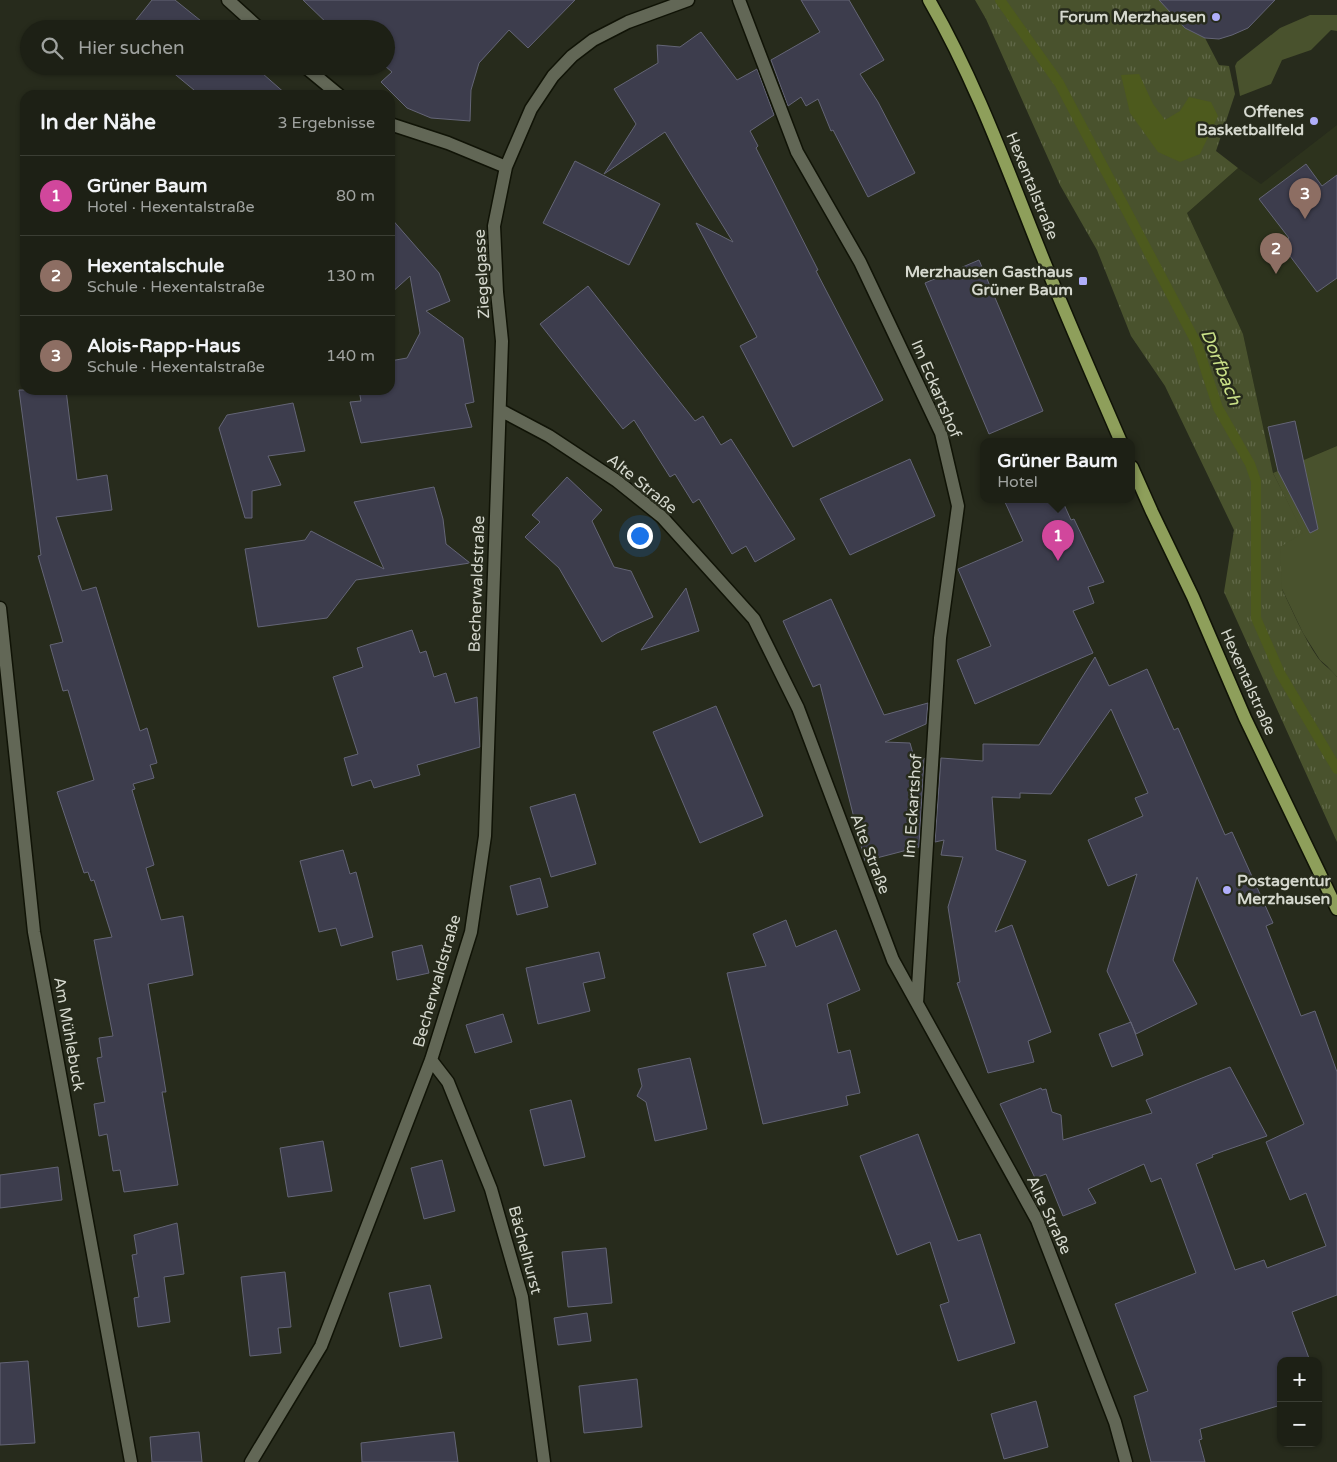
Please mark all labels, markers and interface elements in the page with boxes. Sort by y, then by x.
place label: Forum Merzhausen [1059,7,1206,27]
marker: Forum Merzhausen [1210,11,1222,23]
search box [20,20,395,75]
icon: search [38,34,66,62]
text: Hier suchen [78,37,185,59]
place label: Offenes Basketballfeld [1197,102,1304,140]
text: In der Nähe [40,110,156,135]
text: 3 Ergebnisse [277,113,375,133]
marker: Offenes Basketballfeld [1308,115,1320,127]
street label: Hexentalstraße [1001,129,1063,243]
text: Grüner Baum [87,175,208,197]
pin: 3 [1289,178,1321,219]
text: 1 [51,186,61,206]
text: 80 m [336,186,375,206]
text: Hotel · Hexentalstraße [87,197,255,217]
street label: Ziegelgasse [470,229,494,319]
pin: 2 [1260,233,1292,274]
text: Hexentalschule [87,255,224,277]
place label: Merzhausen Gasthaus Grüner Baum [905,262,1073,300]
text: 2 [51,266,61,286]
text: 130 m [326,266,375,286]
marker: Merzhausen Gasthaus Grüner Baum [1077,275,1089,287]
text: Schule · Hexentalstraße [87,277,265,297]
water label: Dorfbach [1196,326,1247,409]
text: Alois-Rapp-Haus [87,335,241,357]
street label: Im Eckartshof [906,337,966,442]
text: 3 [51,346,61,366]
text: 140 m [326,346,375,366]
text: Schule · Hexentalstraße [87,357,265,377]
popup [980,438,1135,503]
street label: Alte Straße [603,450,681,518]
text: Grüner Baum [997,450,1118,472]
text: Hotel [997,472,1038,492]
street label: Becherwaldstraße [465,515,489,653]
pin: 1 [1042,520,1074,561]
your location [627,523,653,549]
street label: Hexentalstraße [1216,626,1280,738]
street label: Im Eckartshof [899,752,927,859]
street label: Alte Straße [846,811,894,897]
place label: Postagentur Merzhausen [1237,871,1332,909]
marker: Postagentur Merzhausen [1221,884,1233,896]
street label: Becherwaldstraße [409,912,465,1050]
street label: Am Mühlebuck [49,975,89,1093]
street label: Alte Straße [1022,1172,1076,1258]
street label: Bächelhurst [504,1204,546,1296]
map controls [1277,1357,1322,1447]
button: + [1277,1357,1322,1402]
button: − [1277,1402,1322,1447]

